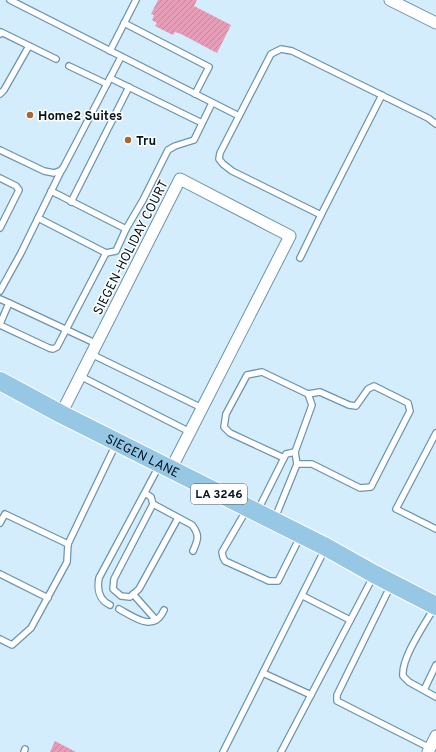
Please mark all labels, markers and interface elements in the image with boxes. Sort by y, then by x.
place label: Home2 Suites [38,109,122,125]
marker: Home2 Suites [25,110,35,120]
place label: Tru [136,134,156,150]
marker: Tru [123,135,133,145]
street label: SIEGEN-HOLIDAY COURT [91,178,173,318]
street label: SIEGEN LANE [102,432,182,482]
road number: LA 3246 [191,484,247,504]

